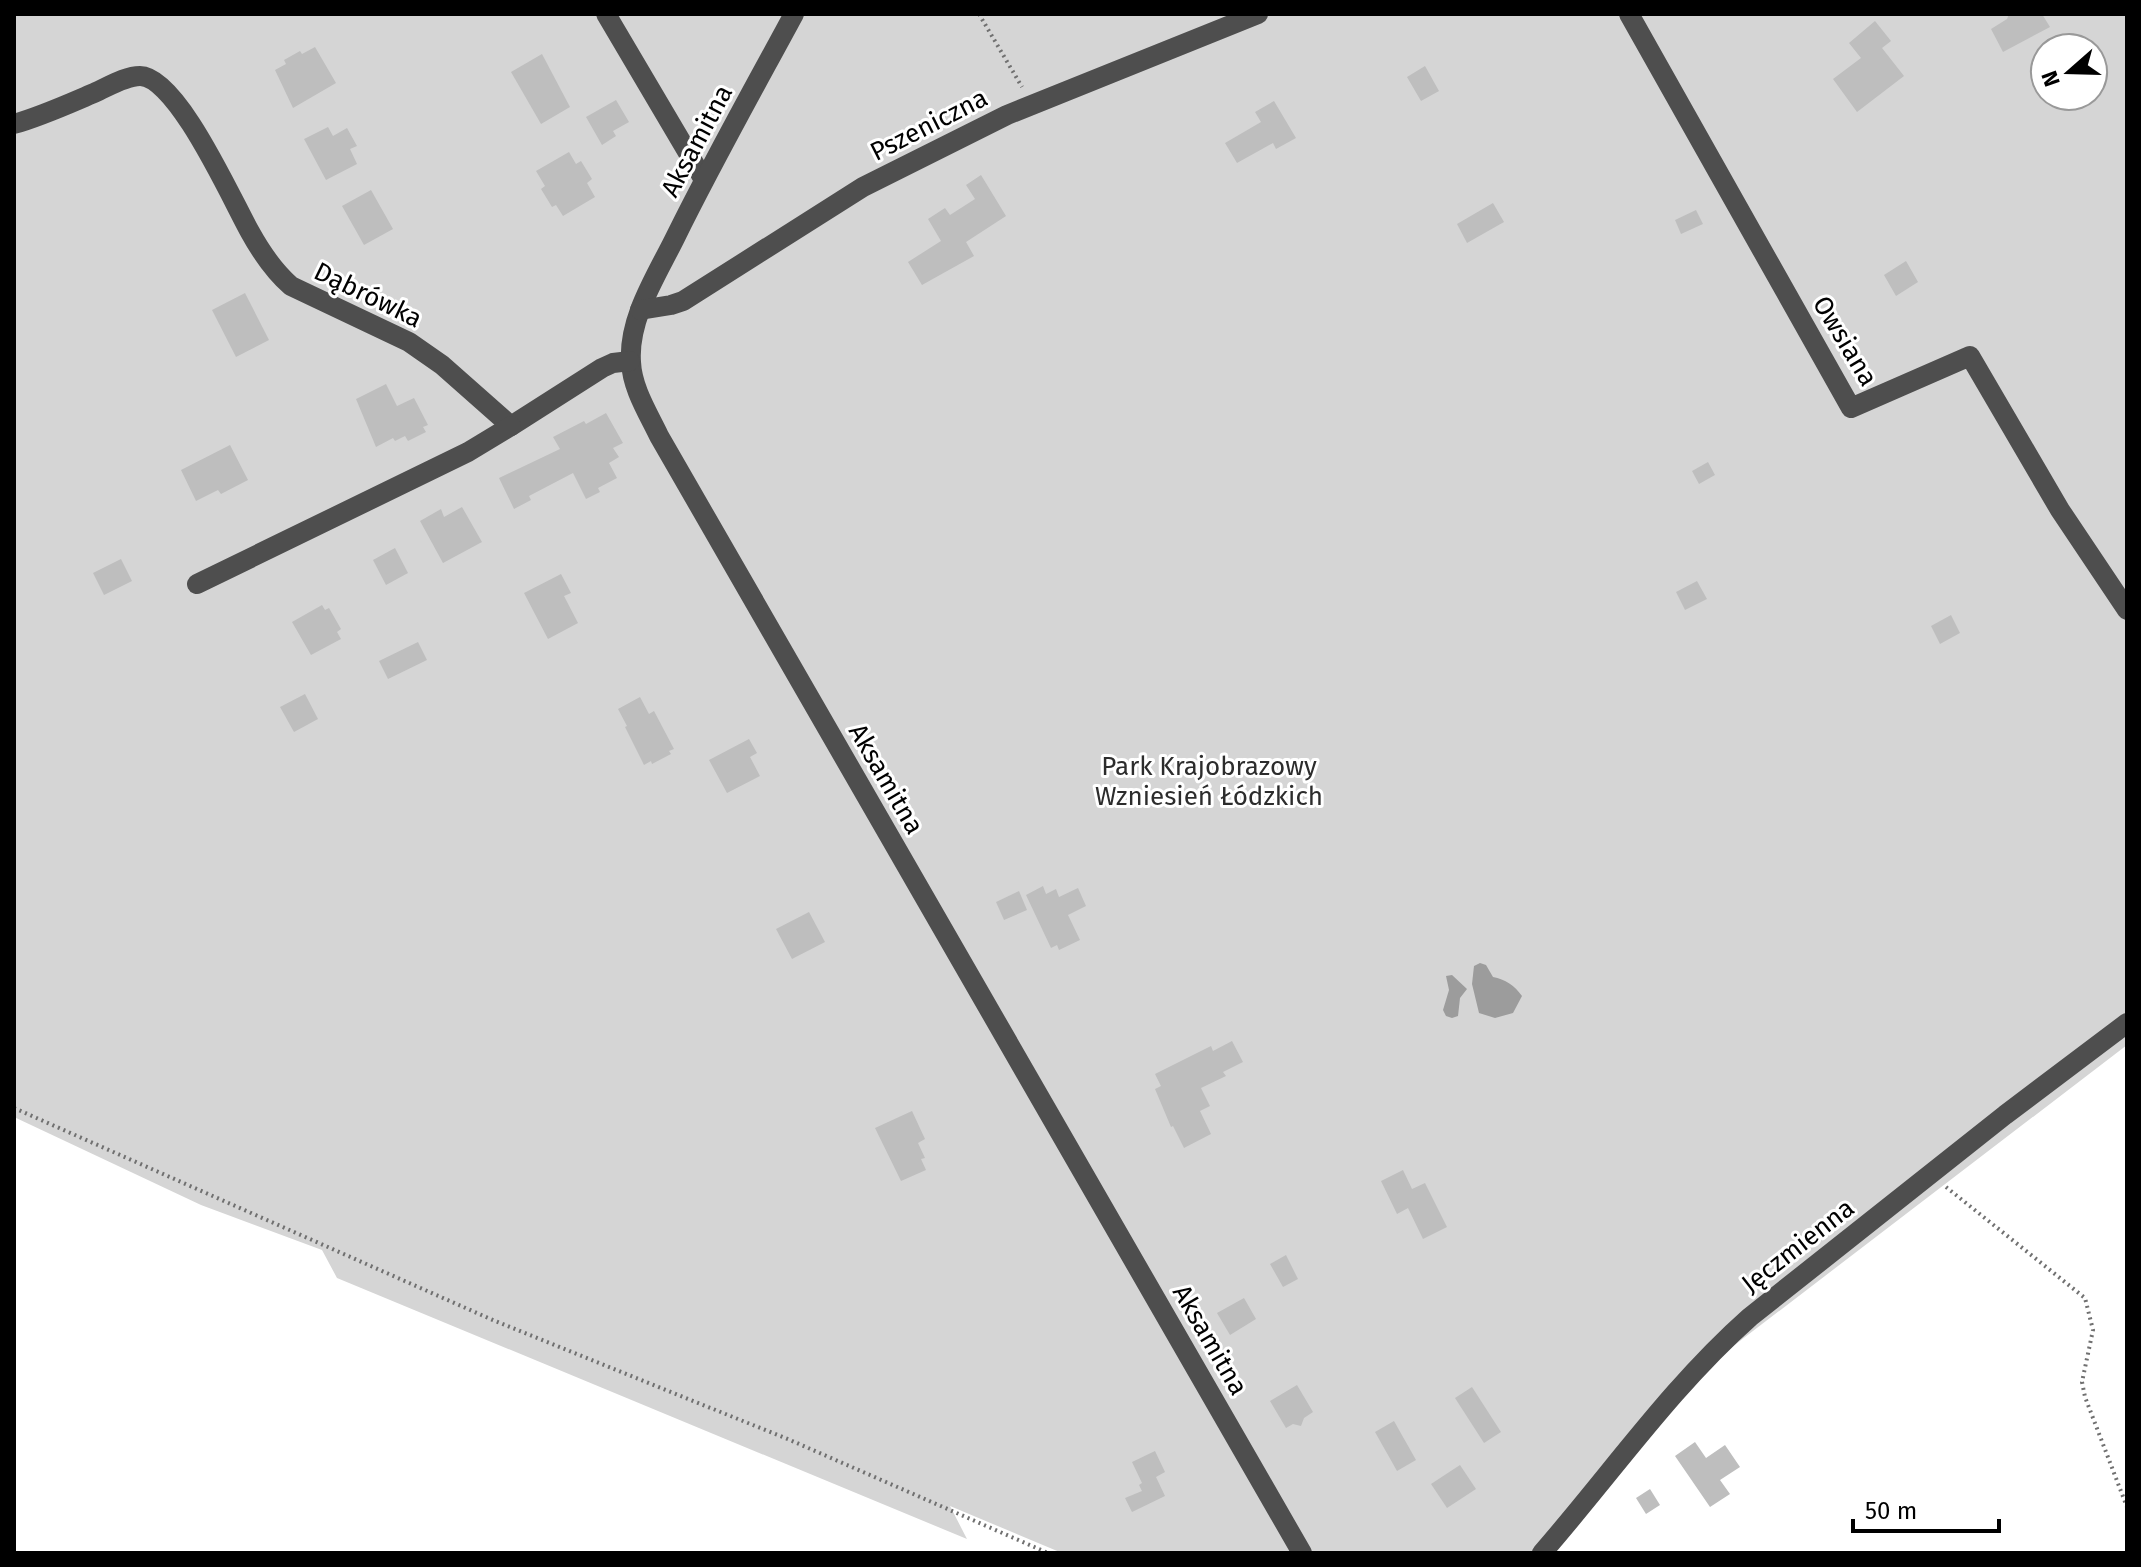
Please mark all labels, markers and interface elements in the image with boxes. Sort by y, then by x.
north arrow [2029,32,2109,112]
text: N [2035,67,2066,90]
street label: Aksamitna [655,80,739,202]
street label: Pszeniczna [865,82,993,168]
street label: Dąbrówka [309,256,427,334]
street label: Owsiana [1806,290,1884,392]
street label: Aksamitna [842,718,930,840]
park label: Park Krajobrazowy Wzniesień Łódzkich [1095,751,1323,812]
street label: Jęczmienna [1736,1192,1860,1300]
street label: Aksamitna [1166,1279,1254,1401]
scale bar [1853,1483,1999,1533]
text: 50 m [1865,1497,1917,1525]

